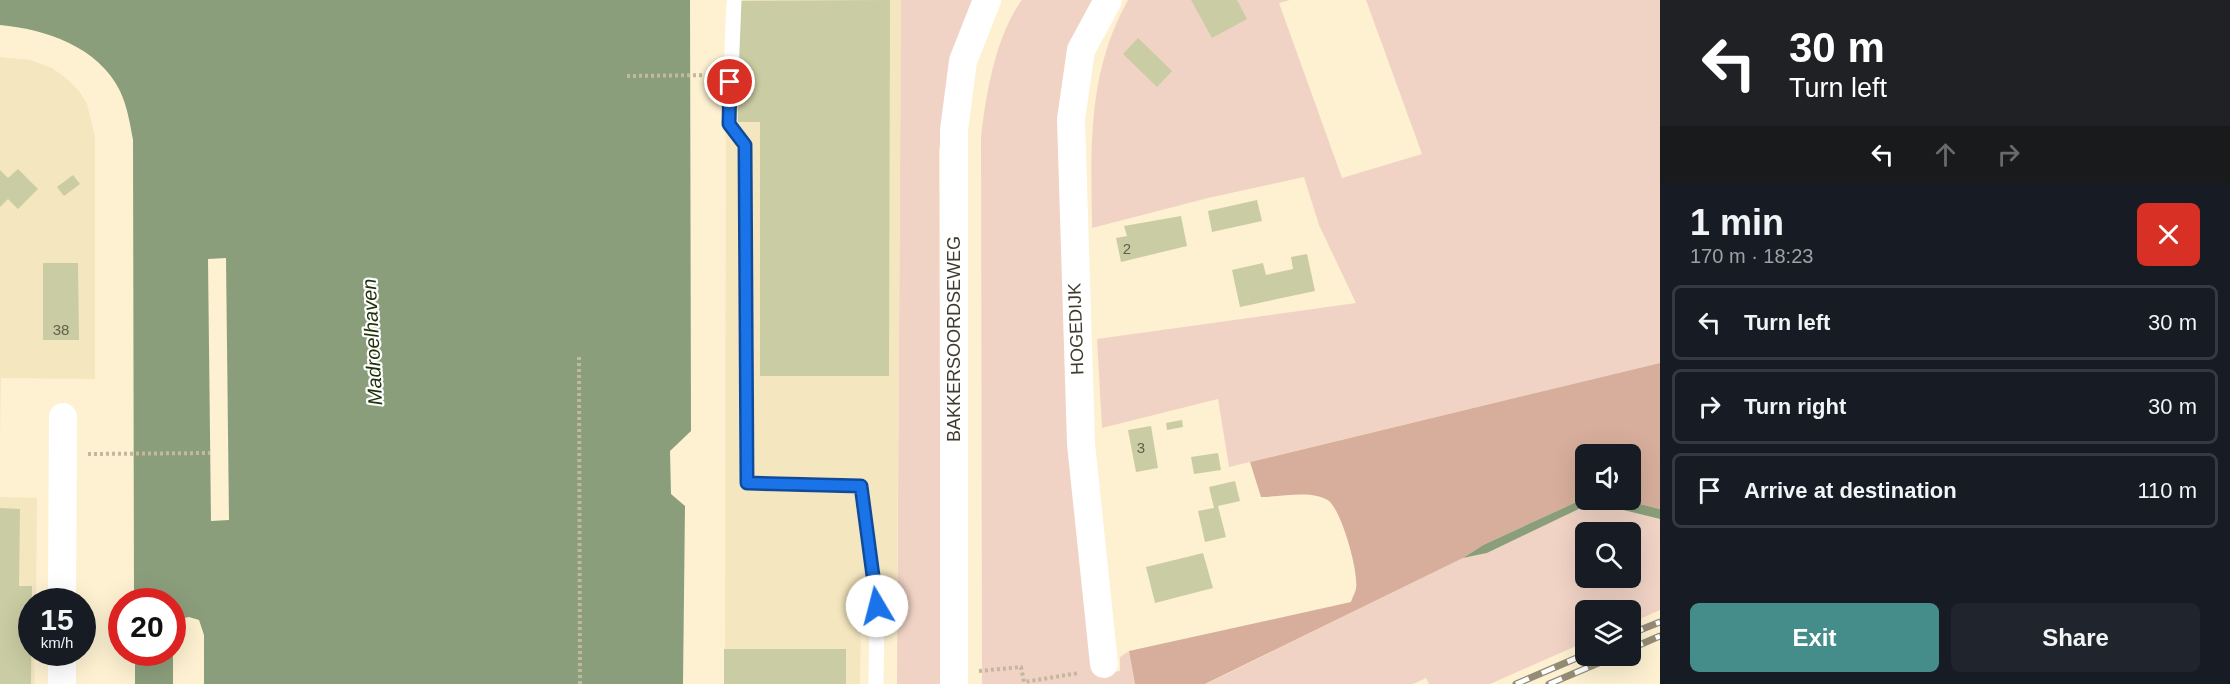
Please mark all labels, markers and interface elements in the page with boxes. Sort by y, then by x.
icon: left [1690,24,1768,102]
text: 30 m [1789,24,1885,71]
pin [704,56,755,107]
icon: arrive [713,65,746,98]
text: Turn left [1789,73,1887,103]
icon: left [1866,138,1899,171]
icon: ahead [1929,138,1962,171]
icon: right [1992,138,2025,171]
text: 1 min [1690,202,1784,243]
button: close [2137,203,2200,266]
street label: BAKKERSOORDSEWEG [944,236,964,442]
house number: 2 [1123,240,1131,257]
text: 170 m · 18:23 [1690,245,1813,267]
water label: Madroelhaven [358,278,386,406]
street label: HOGEDIJK [1064,283,1088,375]
icon: left [1693,306,1726,339]
text: Turn left [1744,310,1830,335]
text: 30 m [2148,310,2197,335]
house number: 38 [53,321,69,338]
icon: right [1693,390,1726,423]
text: Turn right [1744,394,1846,419]
text: 30 m [2148,394,2197,419]
house number: 3 [1137,439,1145,456]
map controls [1575,444,1641,666]
button: sound [1575,444,1641,510]
icon: arrive [1693,474,1726,507]
text: Arrive at destination [1744,478,1957,503]
text: 110 m [2137,478,2197,503]
button: search [1575,522,1641,588]
position arrow [845,574,909,638]
speed limit sign: 20 [108,588,186,666]
button: layers [1575,600,1641,666]
text: 15 [40,603,74,636]
button: Exit [1690,603,1939,672]
button: Share [1951,603,2200,672]
text: km/h [41,634,73,651]

